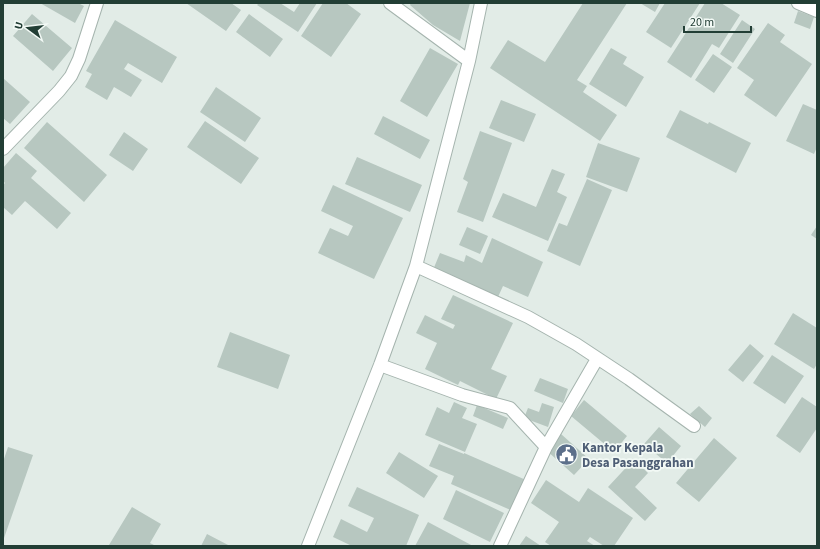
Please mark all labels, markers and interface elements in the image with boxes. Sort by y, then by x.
north arrow [8,8,48,48]
scale bar [684,8,751,34]
text: 20 m [690,14,714,31]
text: U [11,20,27,31]
place label: Kantor Kepala Desa Pasanggrahan [582,439,694,472]
public building icon: Kantor Kepala Desa Pasanggrahan [554,442,580,468]

